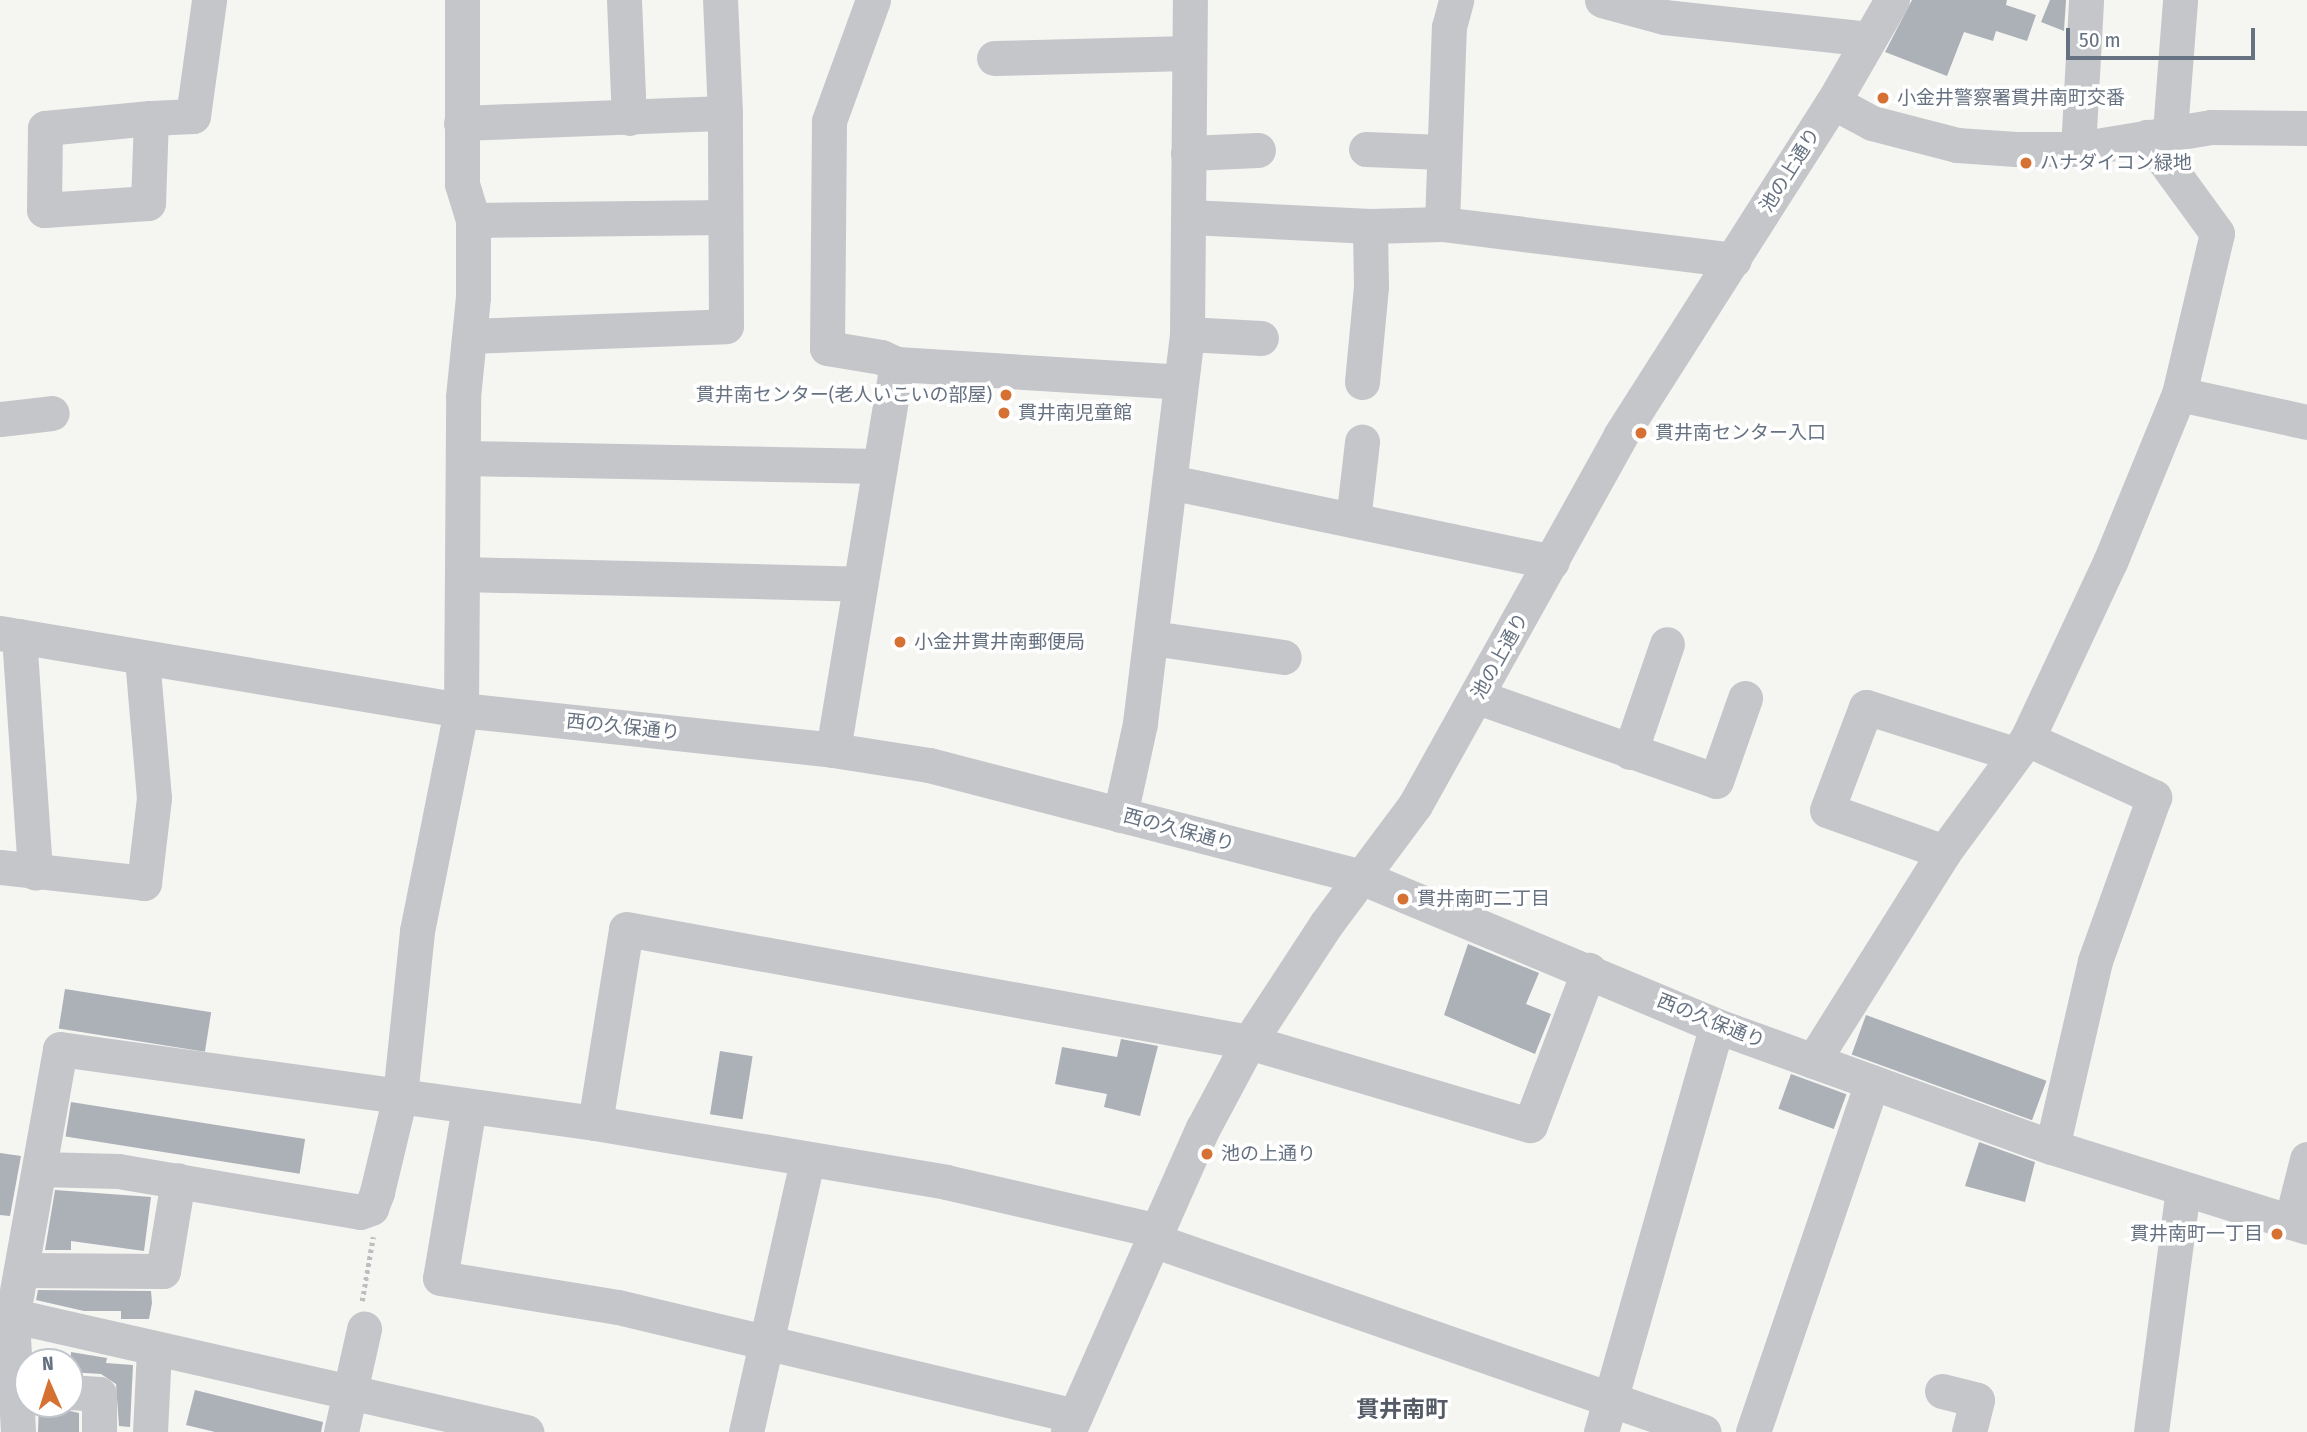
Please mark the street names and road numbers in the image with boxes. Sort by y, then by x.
street label: 池の上通り [1755,124,1825,216]
street label: 池の上通り [1467,609,1533,703]
street label: 西の久保通り [565,710,681,744]
street label: 西の久保通り [1121,804,1237,856]
street label: 西の久保通り [1654,989,1768,1053]

